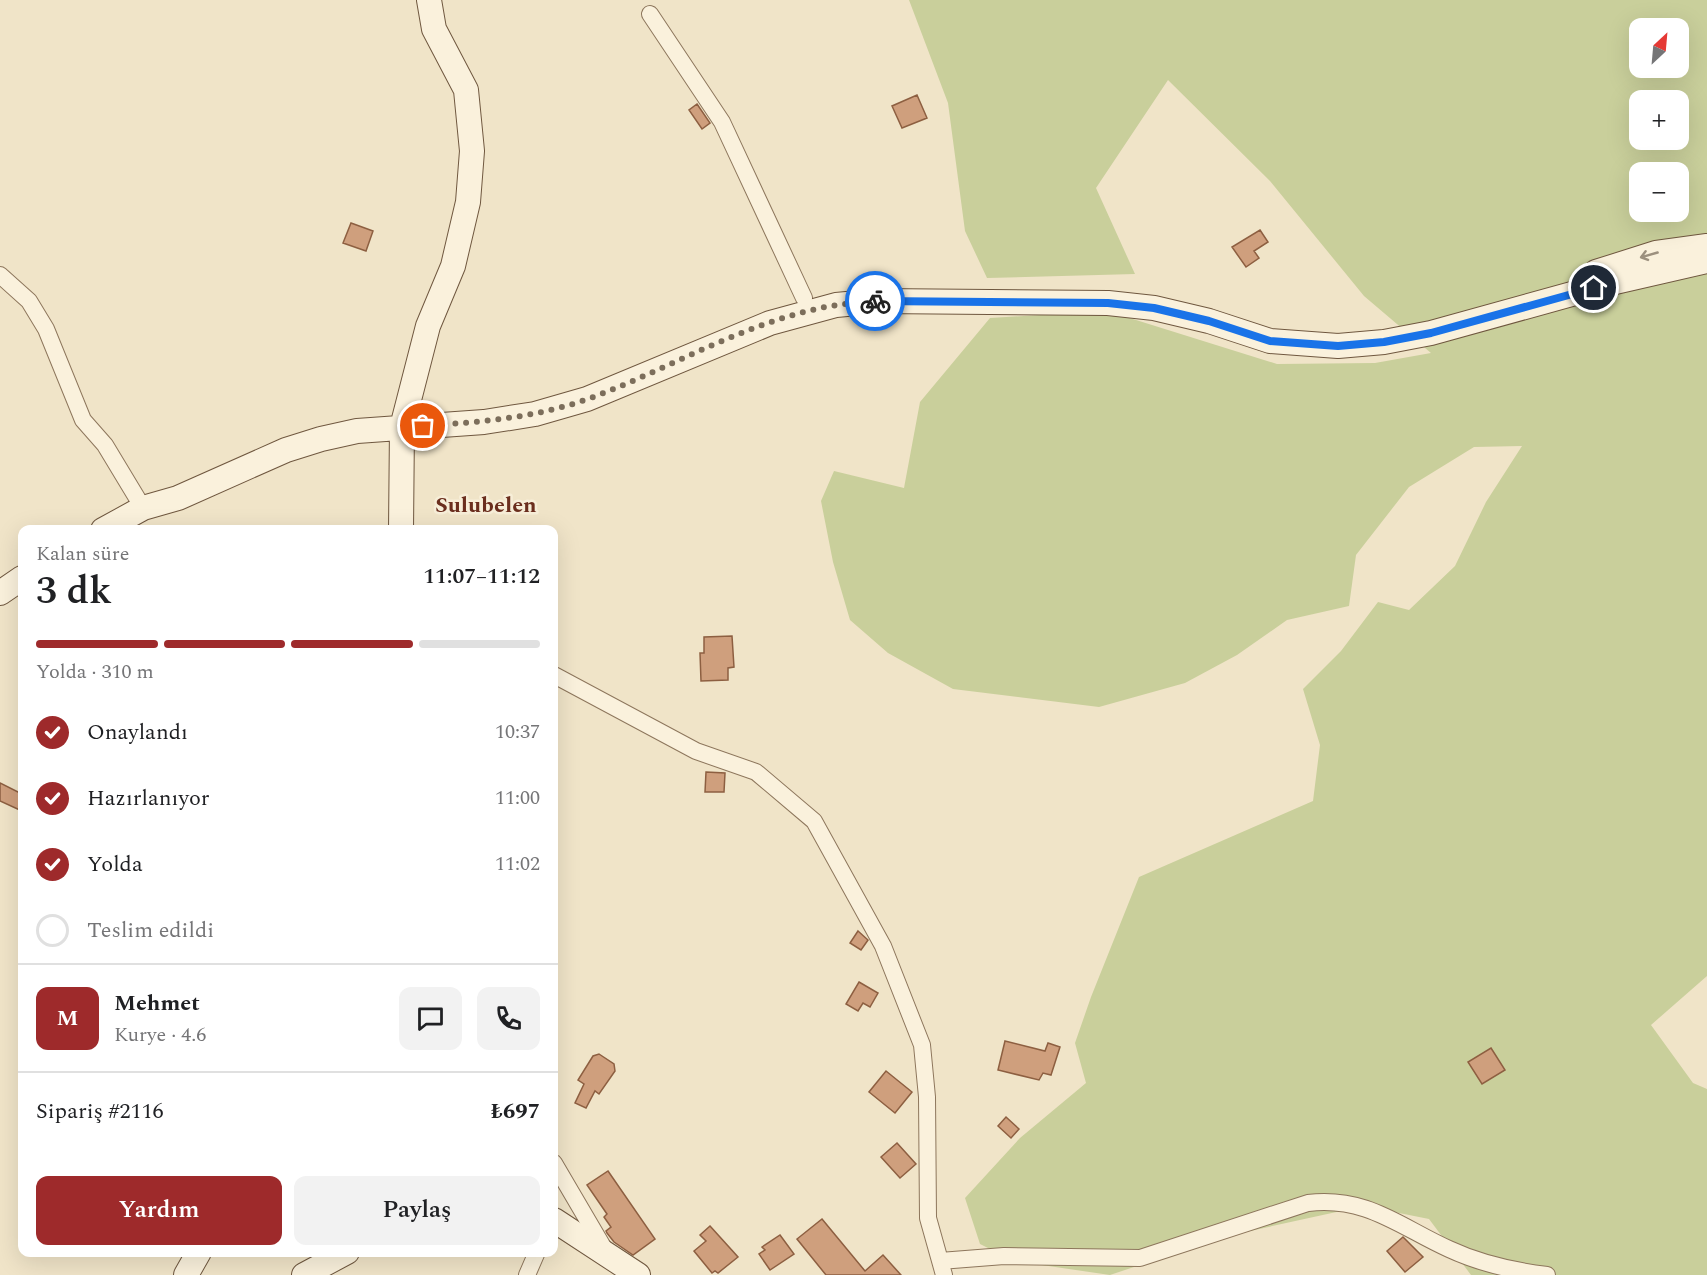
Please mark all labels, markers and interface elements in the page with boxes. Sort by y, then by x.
north arrow [1629,18,1689,78]
map controls [1629,18,1689,222]
button: + [1629,90,1689,150]
button: − [1629,162,1689,222]
one-way arrow [1640,250,1659,261]
pin [1568,262,1619,313]
courier [845,271,905,331]
icon: home [1577,271,1610,304]
icon: bike [859,285,892,318]
pin [397,400,448,451]
icon: bag [406,409,439,442]
district label: Sulubelen [435,489,537,522]
text: Kalan süre [36,539,129,569]
text: 11:07–11:12 [423,560,540,593]
text: 3 dk [36,562,112,621]
text: Yolda · 310 m [36,657,154,687]
icon: check [36,716,69,749]
text: Onaylandı [87,716,188,749]
text: 10:37 [495,717,540,747]
icon: check [36,782,69,815]
text: Hazırlanıyor [87,782,210,815]
text: 11:00 [495,783,540,813]
icon: check [36,848,69,881]
text: Yolda [87,848,143,881]
text: 11:02 [495,849,540,879]
text: Teslim edildi [87,914,214,947]
text: Mehmet [114,987,200,1020]
button: chat [399,987,462,1050]
button: phone [477,987,540,1050]
text: M [57,1002,78,1035]
text: Kurye · 4.6 [114,1020,206,1050]
text: Sipariş #2116 [36,1095,164,1128]
text: ₺697 [491,1095,540,1128]
button: Yardım [36,1176,282,1245]
button: Paylaş [294,1176,540,1245]

